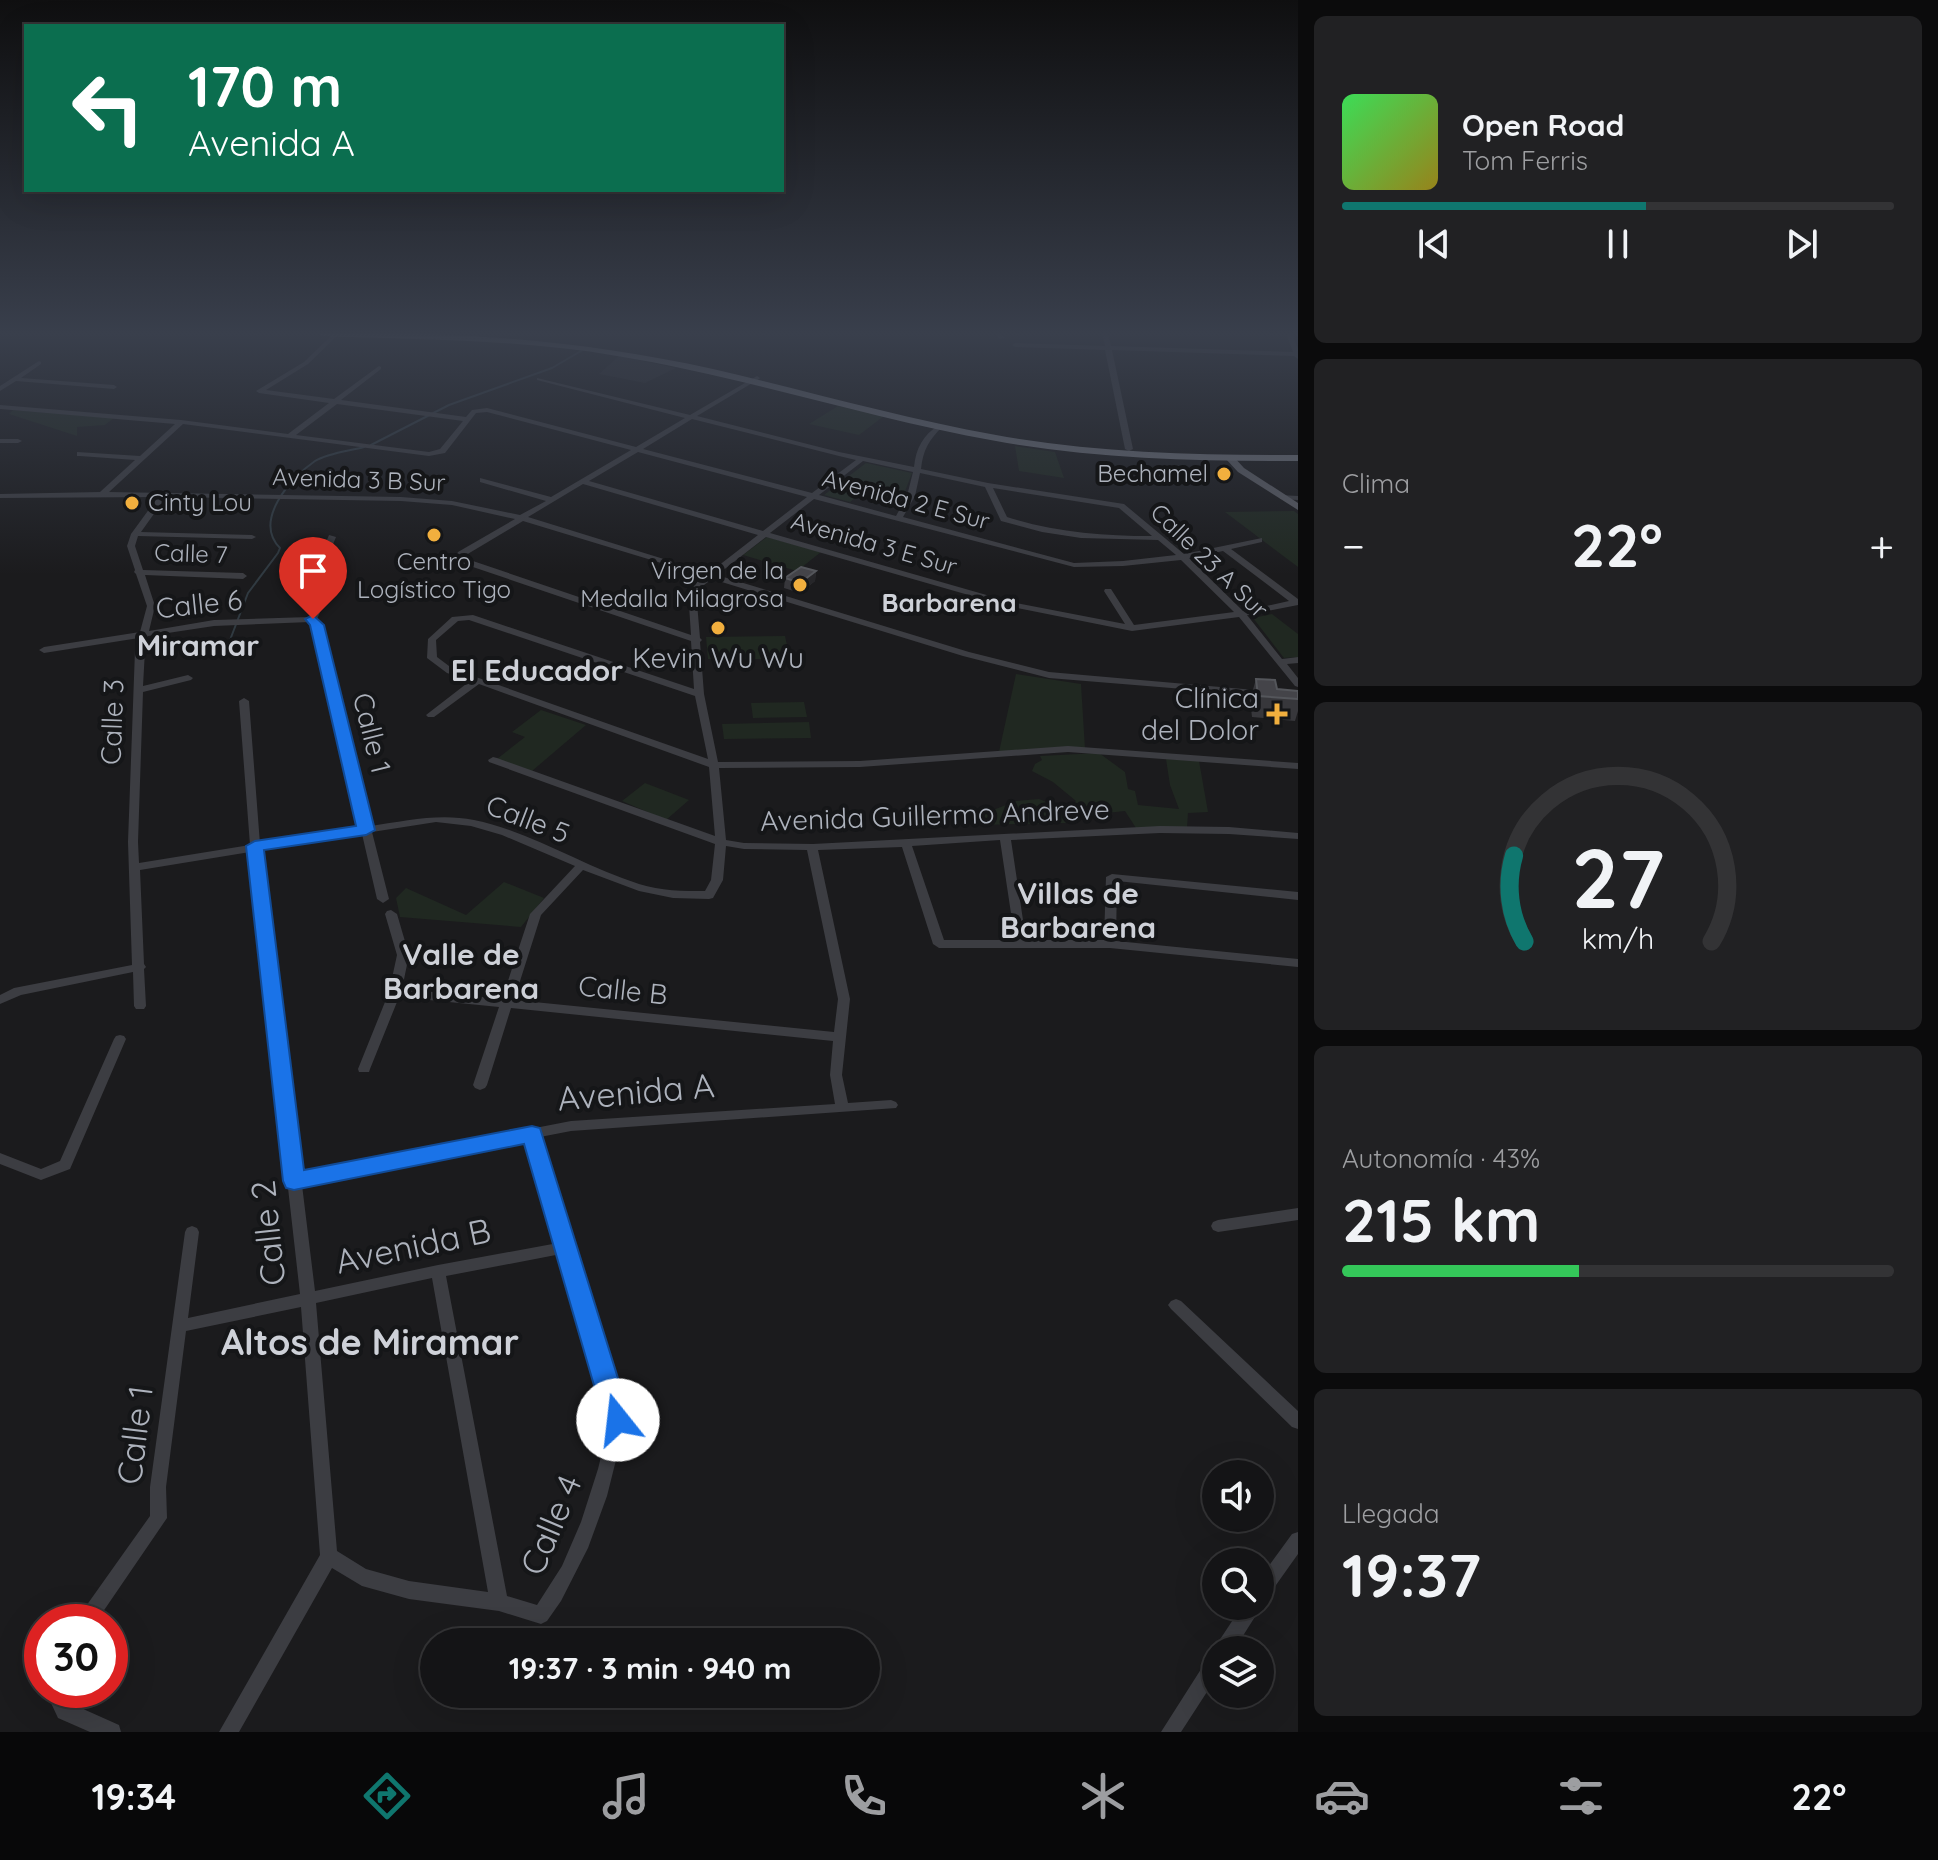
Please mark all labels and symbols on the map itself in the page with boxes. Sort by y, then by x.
place label: Bechamel [1097,458,1208,488]
street label: Avenida 3 B Sur [272,461,446,497]
street label: Avenida 2 E Sur [819,462,993,536]
marker: Bechamel [1215,465,1233,483]
place label: Cinty Lou [148,487,252,517]
marker: Cinty Lou [123,494,141,512]
street label: Calle 23 A Sur [1145,497,1275,624]
street label: Avenida 3 E Sur [788,505,961,581]
marker: Centro Logístico Tigo [425,526,443,544]
street label: Calle 7 [154,537,228,569]
pin [279,537,347,619]
place label: Centro Logístico Tigo [357,546,511,604]
place label: Virgen de la Medalla Milagrosa [580,555,784,613]
marker: Virgen de la Medalla Milagrosa [791,576,809,594]
street label: Calle 6 [154,582,244,625]
district label: Barbarena [881,586,1017,619]
marker: Kevin Wu Wu [709,619,727,637]
district label: Miramar [137,626,259,664]
place label: Kevin Wu Wu [632,640,804,675]
district label: El Educador [451,651,623,689]
street label: Calle 3 [93,678,130,766]
place label: Clínica del Dolor [1141,680,1259,747]
street label: Calle 1 [346,689,399,777]
marker: Clínica del Dolor [1266,703,1288,725]
street label: Calle 5 [481,787,575,850]
street label: Avenida Guillermo Andreve [760,791,1110,838]
district label: Villas de Barbarena [1000,874,1156,946]
district label: Valle de Barbarena [383,935,539,1007]
street label: Calle B [577,967,669,1012]
street label: Avenida A [556,1063,716,1120]
street label: Calle 2 [241,1178,294,1288]
street label: Avenida B [331,1208,494,1283]
district label: Altos de Miramar [221,1319,519,1364]
position arrow [576,1378,660,1462]
street label: Calle 1 [107,1383,162,1487]
street label: Calle 4 [510,1468,591,1581]
speed limit sign: 30 [24,1604,128,1708]

